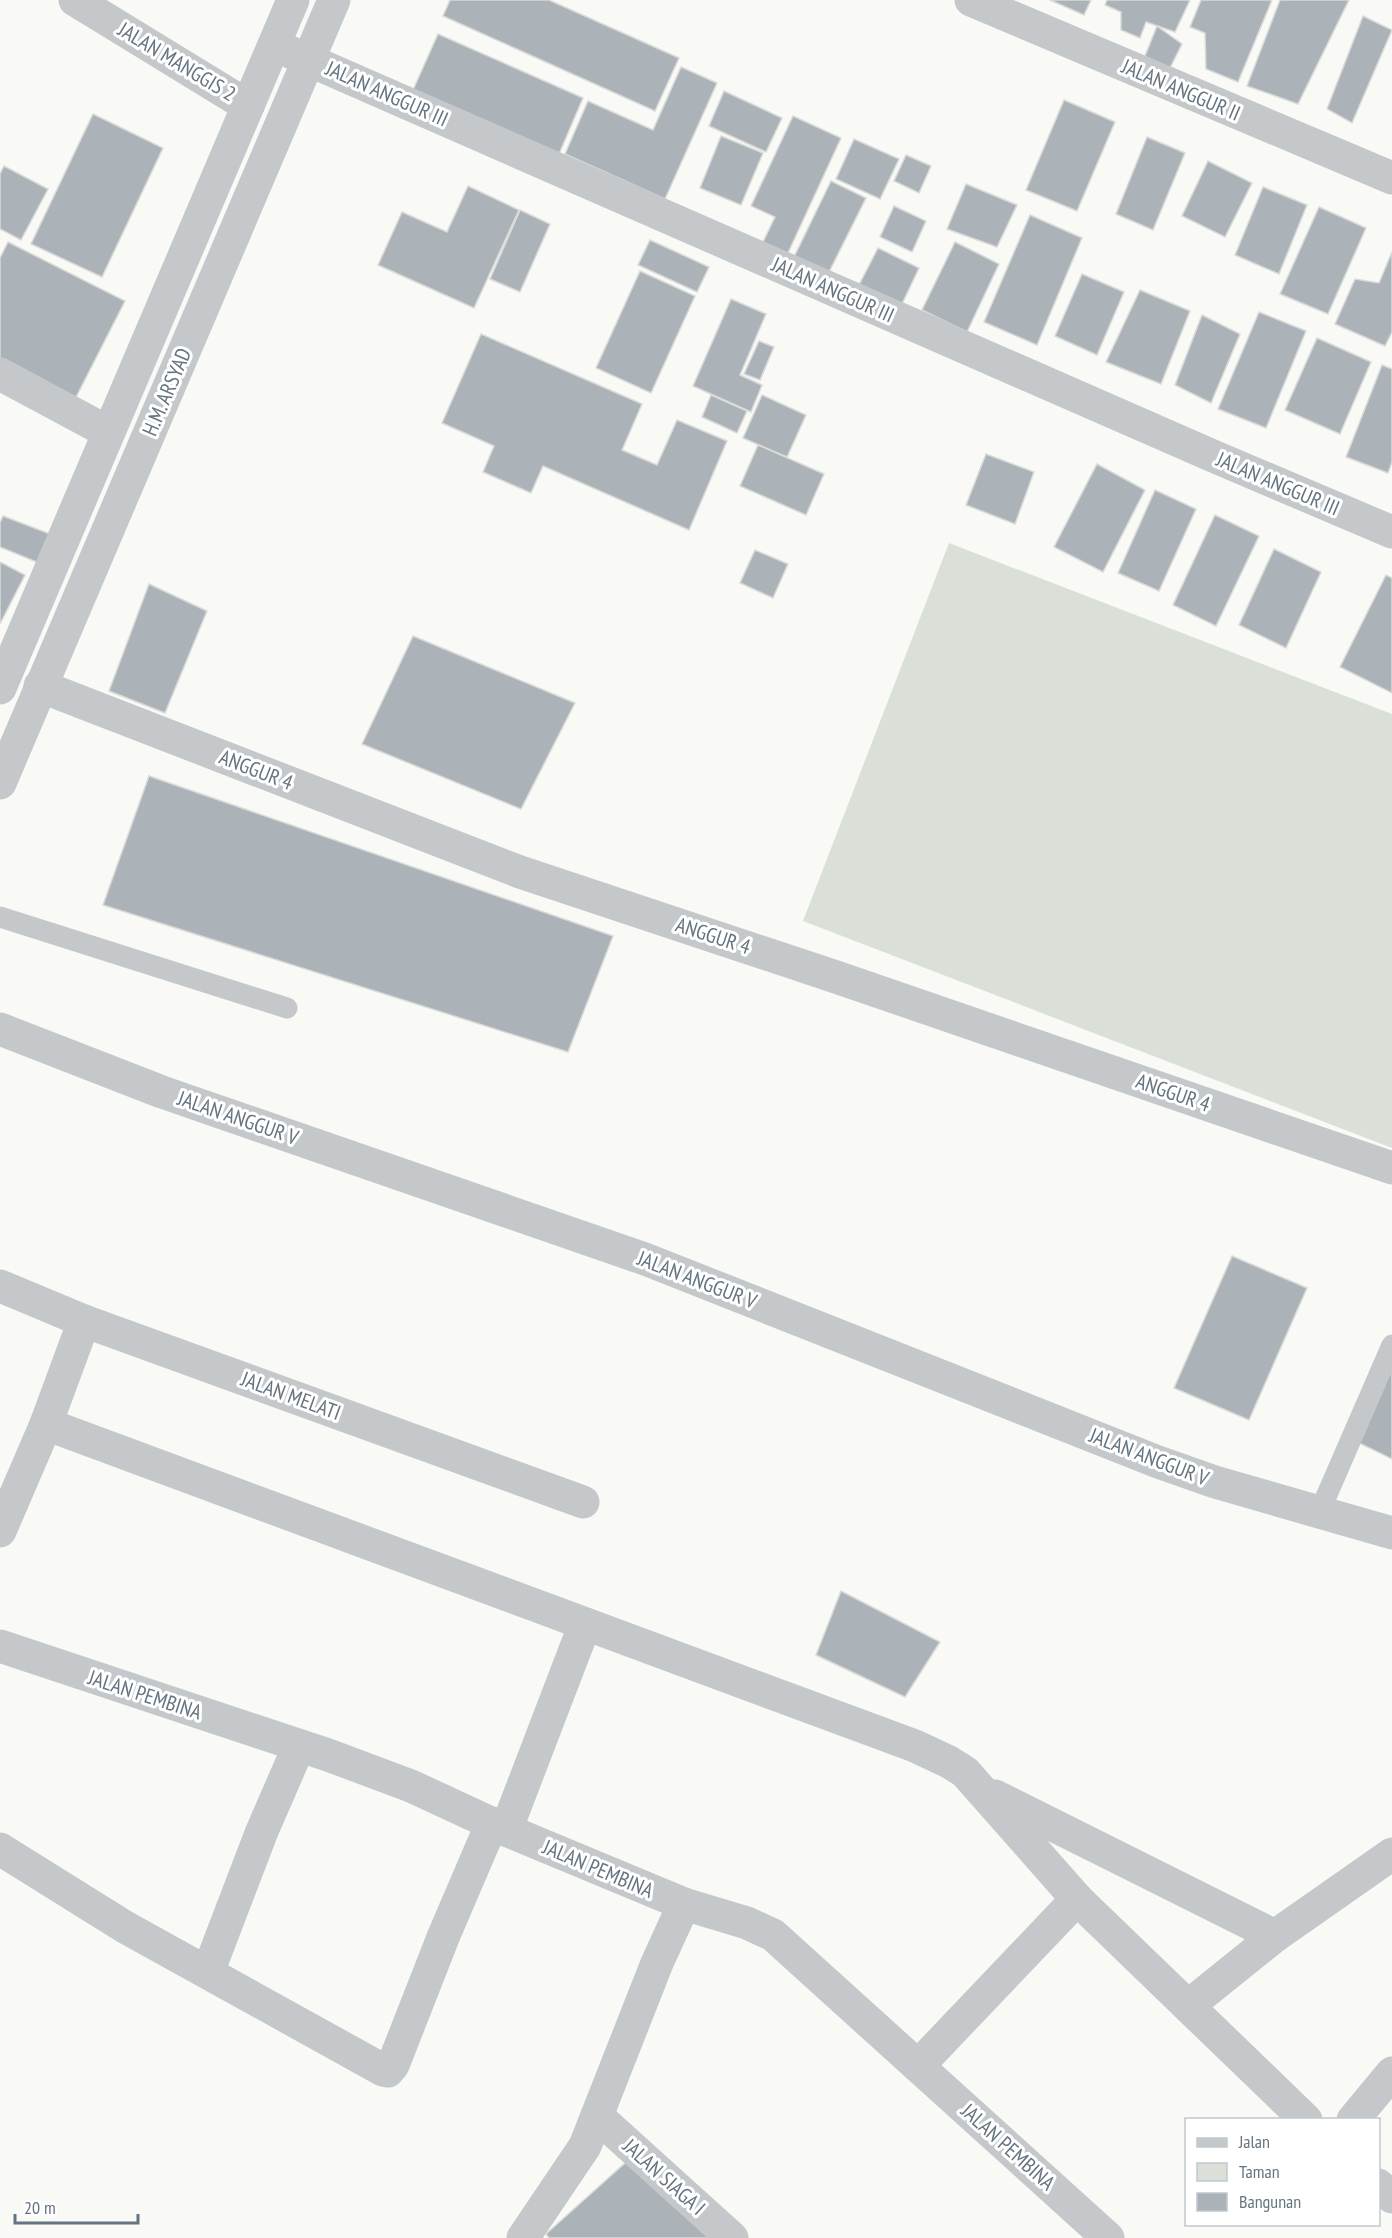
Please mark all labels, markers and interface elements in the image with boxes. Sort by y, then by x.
street label: JALAN MANGGIS 2 [113,15,241,107]
street label: JALAN ANGGUR II [1117,52,1245,127]
street label: JALAN ANGGUR III [321,54,453,133]
street label: JALAN ANGGUR III [767,250,899,329]
street label: H.M. ARSYAD [136,344,197,440]
street label: JALAN ANGGUR III [1212,445,1344,522]
street label: ANGGUR 4 [215,743,297,796]
street label: ANGGUR 4 [672,911,754,960]
street label: ANGGUR 4 [1132,1067,1214,1118]
street label: JALAN ANGGUR V [173,1084,302,1151]
street label: JALAN ANGGUR V [633,1244,761,1315]
street label: JALAN MELATI [237,1365,345,1426]
street label: JALAN ANGGUR V [1085,1421,1213,1492]
street label: JALAN PEMBINA [84,1663,205,1726]
street label: JALAN PEMBINA [538,1833,658,1904]
street label: JALAN PEMBINA [955,2097,1061,2196]
legend [1185,2118,1380,2226]
text: Jalan [1238,2130,1270,2153]
street label: JALAN SIAGA I [617,2132,711,2221]
text: Taman [1239,2160,1280,2183]
scale bar [15,2187,138,2225]
text: Bangunan [1239,2190,1301,2213]
text: 20 m [24,2196,56,2219]

